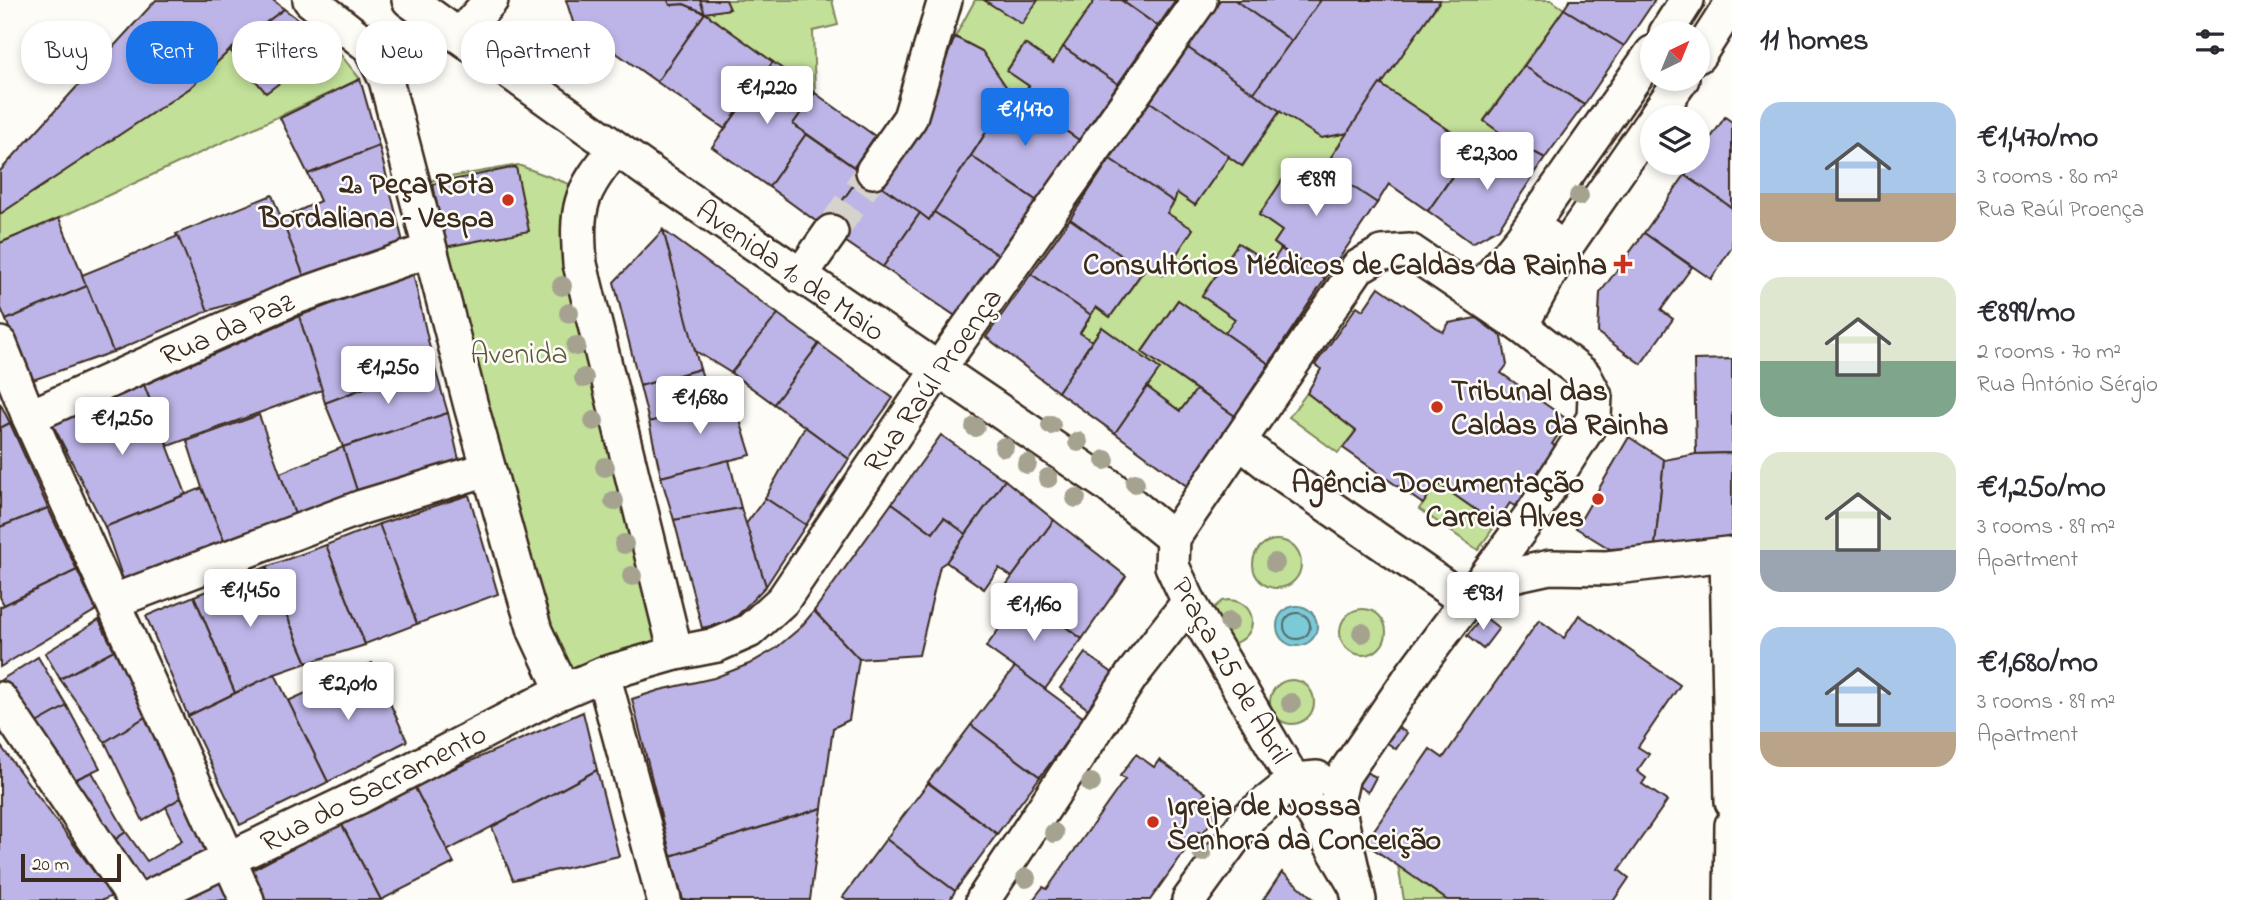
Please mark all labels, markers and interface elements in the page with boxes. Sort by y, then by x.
text: 11 homes [1760,20,1868,64]
chip: Buy [21,21,112,84]
chip: Rent [126,21,218,84]
chip: Filters [232,21,342,84]
chip: New [356,21,447,84]
chip: Apartment [461,21,615,84]
north arrow [1640,21,1710,91]
map controls [1640,21,1710,175]
icon: filters [2191,23,2229,61]
pin: €1,220 [710,66,824,126]
text: €1,220 [737,72,797,105]
pin: €1,470 [968,88,1082,148]
text: €1,470 [997,94,1053,127]
button: layers [1640,105,1710,175]
text: €1,470/mo [1977,117,2098,161]
icon: home [1816,130,1900,214]
pin: €2,300 [1430,132,1544,192]
text: €2,300 [1457,138,1517,171]
pin: €899 [1275,158,1357,218]
text: 3 rooms · 80 m² [1977,161,2118,194]
place label: 2ª Peça Rota Bordaliana – Vespa [257,164,494,242]
text: €899 [1297,164,1335,197]
street label: Avenida 1º de Maio [685,191,893,354]
marker: 2ª Peça Rota Bordaliana – Vespa [500,192,516,208]
text: Rua Raúl Proença [1977,194,2144,227]
place label: Consultórios Médicos de Caldas da Rainha [1083,245,1607,289]
marker: Consultórios Médicos de Caldas da Rainha [1613,254,1633,274]
street label: Rua Raúl Proença [854,280,1015,484]
street label: Rua da Paz [154,282,303,380]
text: €899/mo [1977,292,2075,336]
icon: home [1816,305,1900,389]
park label: Avenida [470,334,568,378]
text: 2 rooms · 70 m² [1977,336,2121,369]
pin: €1,250 [331,346,445,406]
text: €1,250 [357,352,419,385]
text: Rua António Sérgio [1977,369,2158,402]
place label: Tribunal das Caldas da Rainha [1451,371,1669,449]
pin: €1,680 [643,376,757,436]
text: €1,680 [672,382,728,415]
pin: €1,250 [65,398,179,457]
marker: Tribunal das Caldas da Rainha [1429,399,1445,415]
text: €1,250 [91,403,153,436]
place label: Agência Documentação Carreia Alves [1291,463,1584,541]
text: €1,250/mo [1977,467,2106,511]
icon: home [1816,480,1900,564]
marker: Agência Documentação Carreia Alves [1590,491,1606,507]
text: 3 rooms · 89 m² [1977,511,2115,544]
text: Apartment [1977,544,2078,577]
pin: €1,450 [193,570,307,629]
street label: Praça 25 de Abril [1158,570,1301,773]
pin: €931 [1442,572,1524,632]
text: €1,450 [220,575,280,608]
text: €931 [1463,578,1503,611]
pin: €1,160 [977,584,1091,643]
text: €1,160 [1007,589,1061,622]
text: €1,680/mo [1977,642,2098,686]
icon: home [1816,655,1900,739]
pin: €2,010 [291,662,405,722]
text: €2,010 [319,668,377,701]
text: 3 rooms · 89 m² [1977,686,2115,719]
street label: Rua do Sacramento [254,714,495,866]
text: Apartment [1977,719,2078,752]
place label: Igreja de Nossa Senhora da Conceição [1167,786,1441,864]
marker: Igreja de Nossa Senhora da Conceição [1145,814,1161,830]
scale bar [21,851,121,883]
text: 20 m [32,852,69,879]

